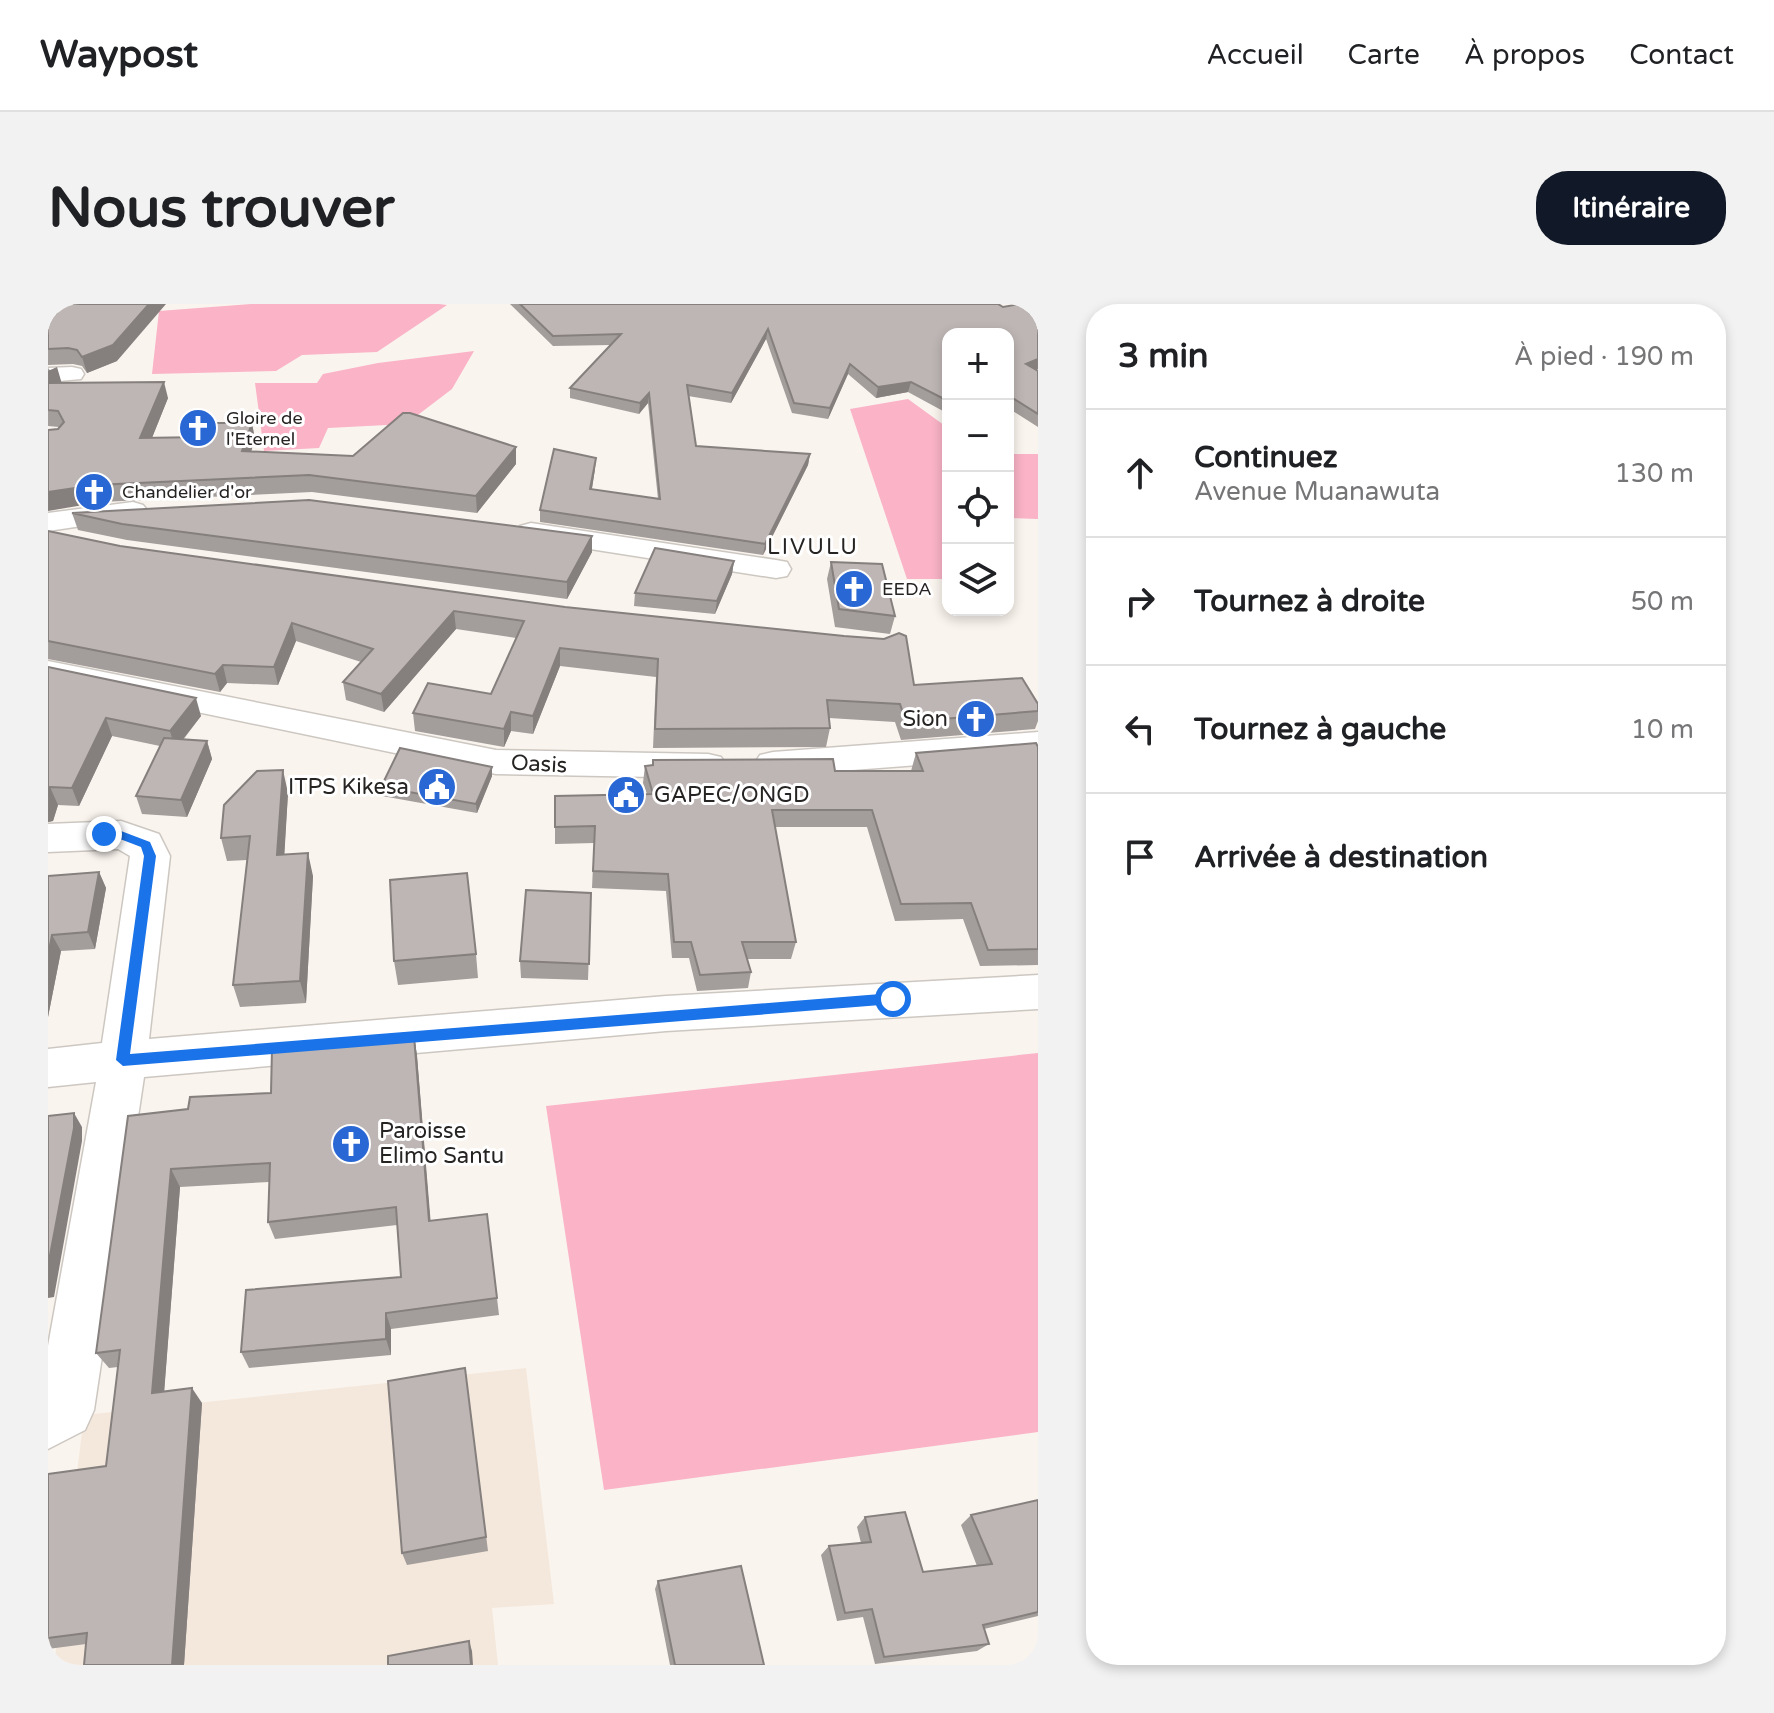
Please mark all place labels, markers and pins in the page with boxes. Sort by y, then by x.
church icon: Gloire de l'Eternel [177,407,219,449]
place label: Gloire de l'Eternel [226,407,303,450]
church icon: Chandelier d'or [73,471,115,513]
place label: Chandelier d'or [122,481,252,503]
church icon: EEDA [833,568,875,610]
place label: EEDA [882,578,932,600]
church icon: Sion [955,698,997,740]
place label: Sion [902,706,948,732]
public building icon: ITPS Kikesa [416,766,458,808]
place label: ITPS Kikesa [288,774,409,800]
public building icon: GAPEC/ONGD [605,774,647,816]
place label: GAPEC/ONGD [654,782,809,808]
place label: Paroisse Elimo Santu [379,1118,504,1169]
church icon: Paroisse Elimo Santu [330,1123,372,1165]

